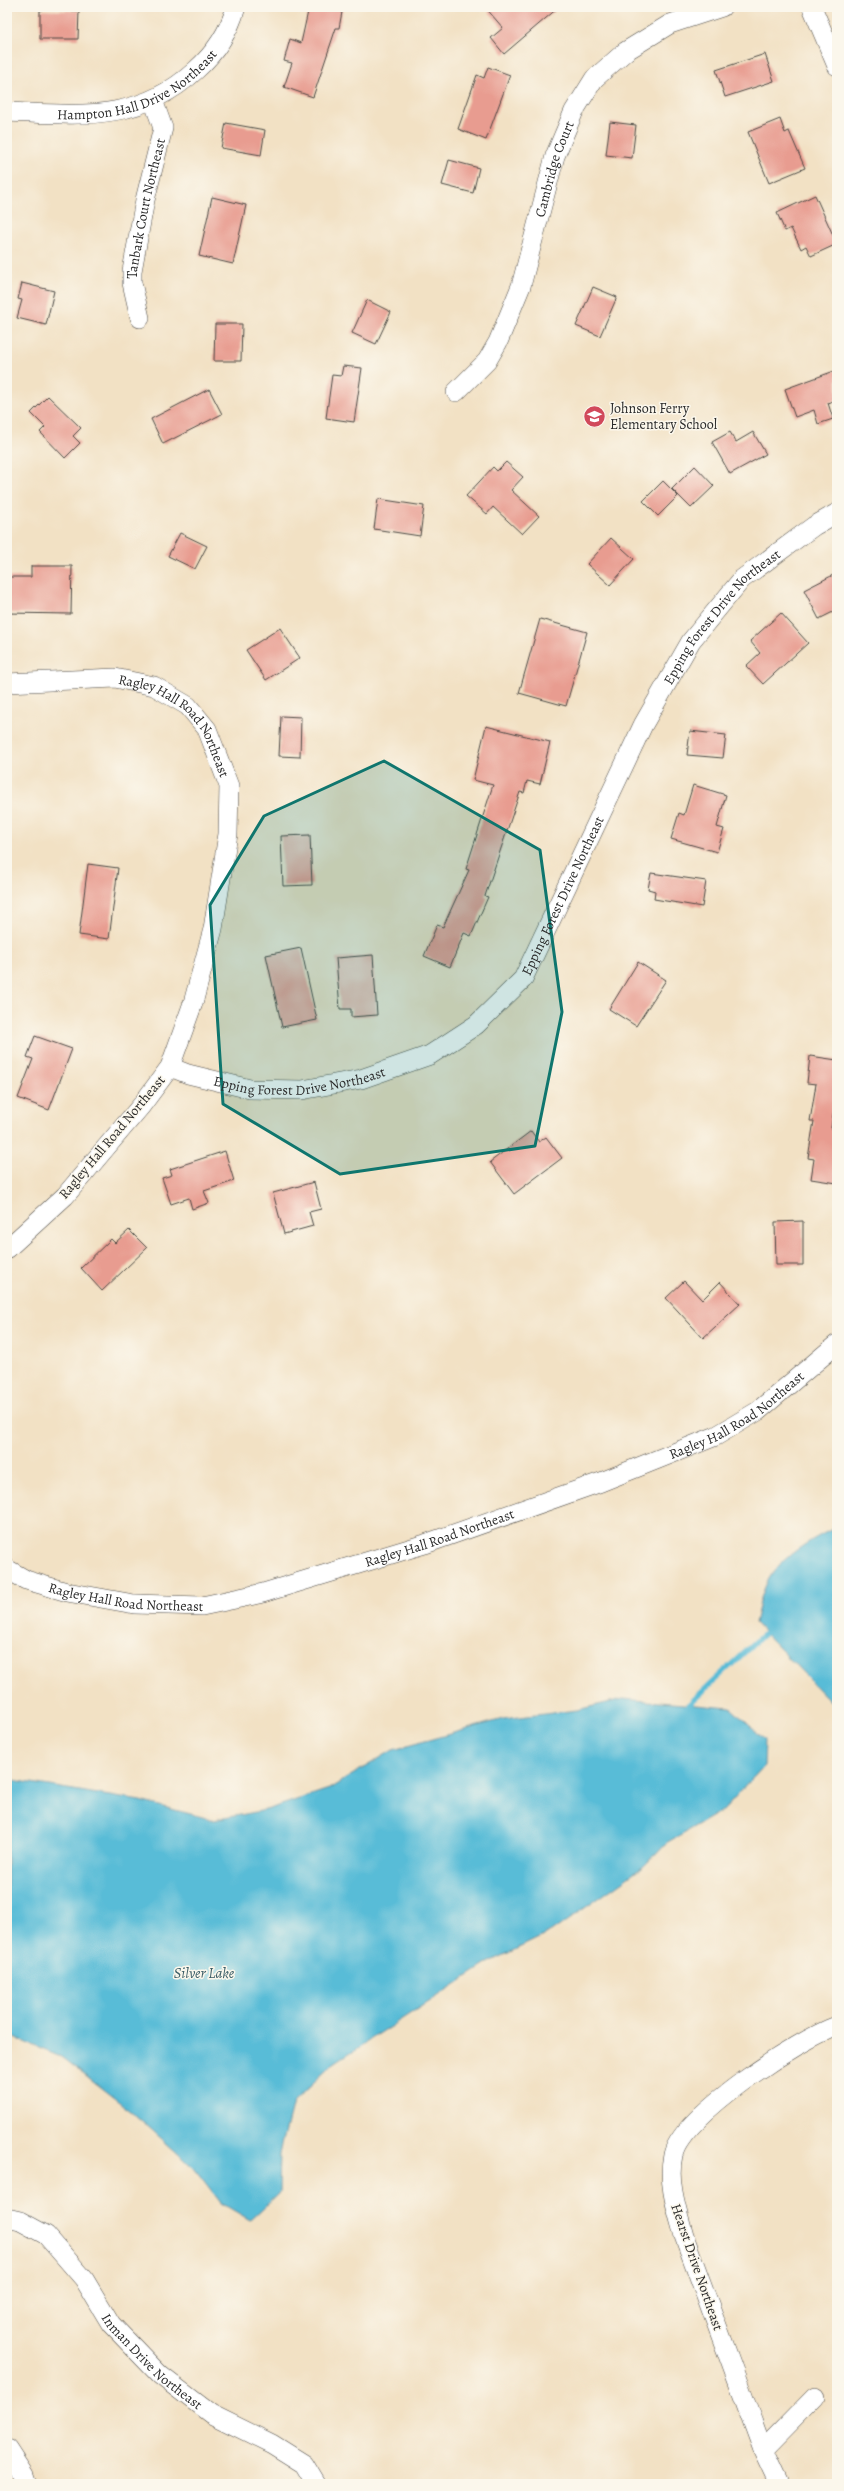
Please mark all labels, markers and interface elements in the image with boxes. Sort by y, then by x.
street label: Hampton Hall Drive Northeast [57,45,221,124]
street label: Cambridge Court [530,118,578,219]
street label: Tanbark Court Northeast [123,136,170,278]
place label: Johnson Ferry Elementary School [610,399,718,434]
school or university icon: Johnson Ferry Elementary School [581,403,607,429]
street label: Epping Forest Drive Northeast [659,544,784,688]
street label: Ragley Hall Road Northeast [117,669,234,780]
street label: Epping Forest Drive Northeast [517,813,608,979]
street label: Epping Forest Drive Northeast [212,1062,388,1100]
street label: Ragley Hall Road Northeast [55,1071,170,1203]
street label: Ragley Hall Road Northeast [666,1366,808,1463]
street label: Ragley Hall Road Northeast [362,1504,517,1571]
street label: Ragley Hall Road Northeast [46,1578,204,1616]
water label: Silver Lake [174,1963,235,1983]
street label: Hearst Drive Northeast [666,2201,728,2333]
street label: Inman Drive Northeast [97,2310,207,2414]

